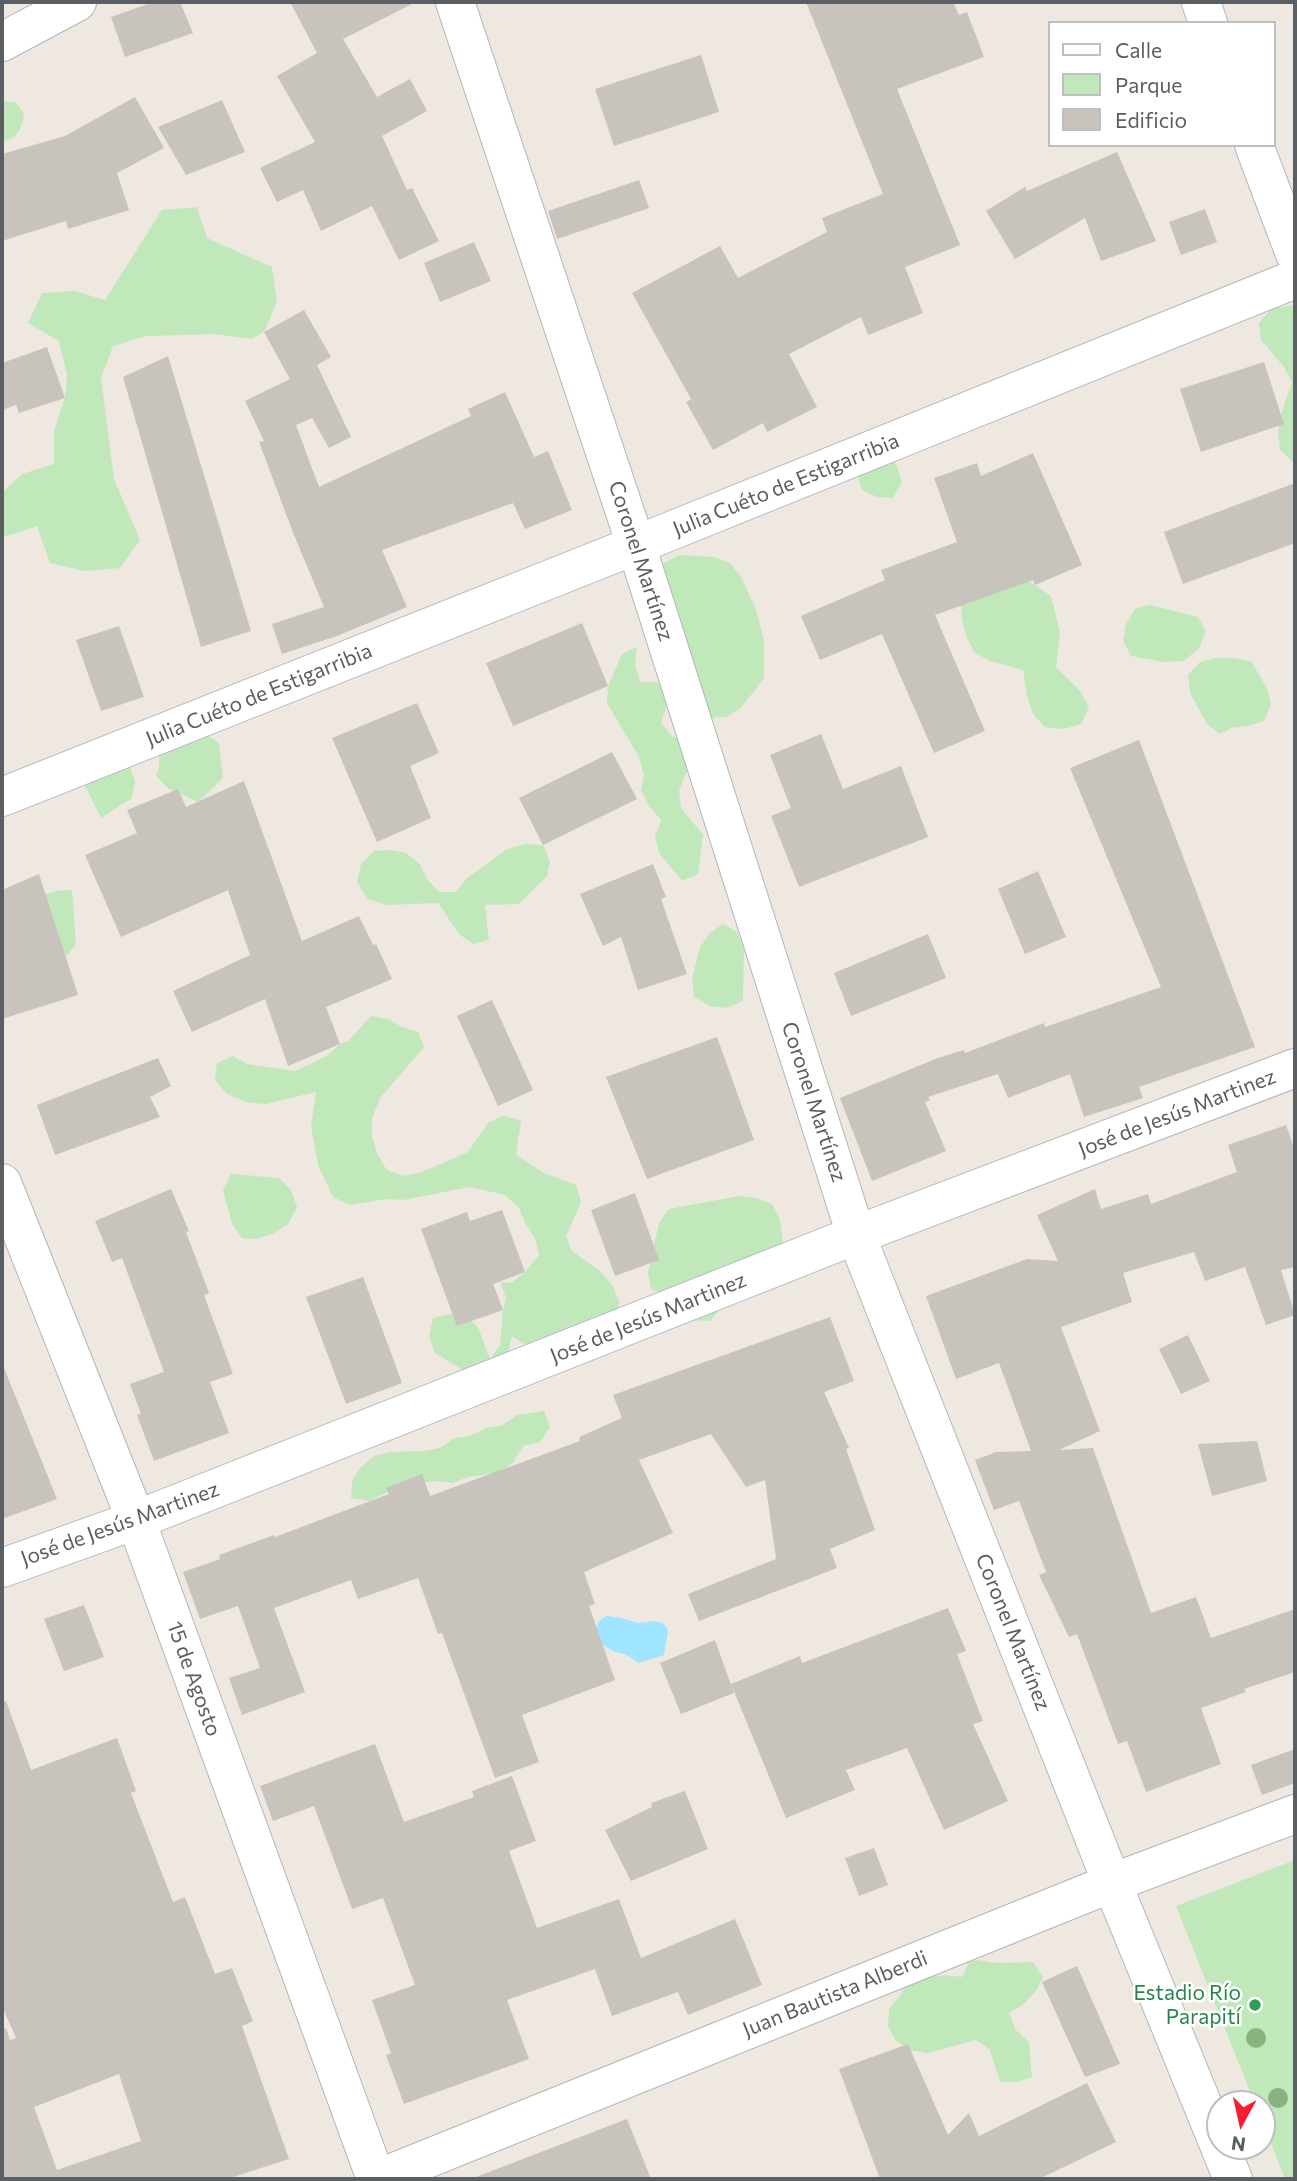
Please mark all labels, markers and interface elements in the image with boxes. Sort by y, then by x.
legend [1048,21,1276,147]
text: Calle [1115,37,1162,62]
text: Parque [1115,72,1182,97]
text: Edificio [1115,107,1187,132]
street label: Julia Cuéto de Estigarribia [669,428,903,542]
street label: Coronel Martínez [603,478,679,644]
street label: Julia Cuéto de Estigarribia [142,638,376,752]
street label: Coronel Martínez [776,1019,852,1185]
street label: José de Jesús Martinez [1075,1064,1279,1162]
street label: José de Jesús Martinez [546,1267,750,1369]
street label: José de Jesús Martinez [17,1476,223,1572]
street label: Coronel Martínez [970,1550,1056,1714]
street label: 15 de Agosto [162,1618,226,1740]
street label: Juan Bautista Alberdi [739,1945,931,2043]
place label: Estadio Río Parapití [1133,1980,1241,2030]
marker: Estadio Río Parapití [1247,1997,1263,2013]
north arrow [1206,2090,1276,2160]
text: N [1230,2132,1247,2157]

